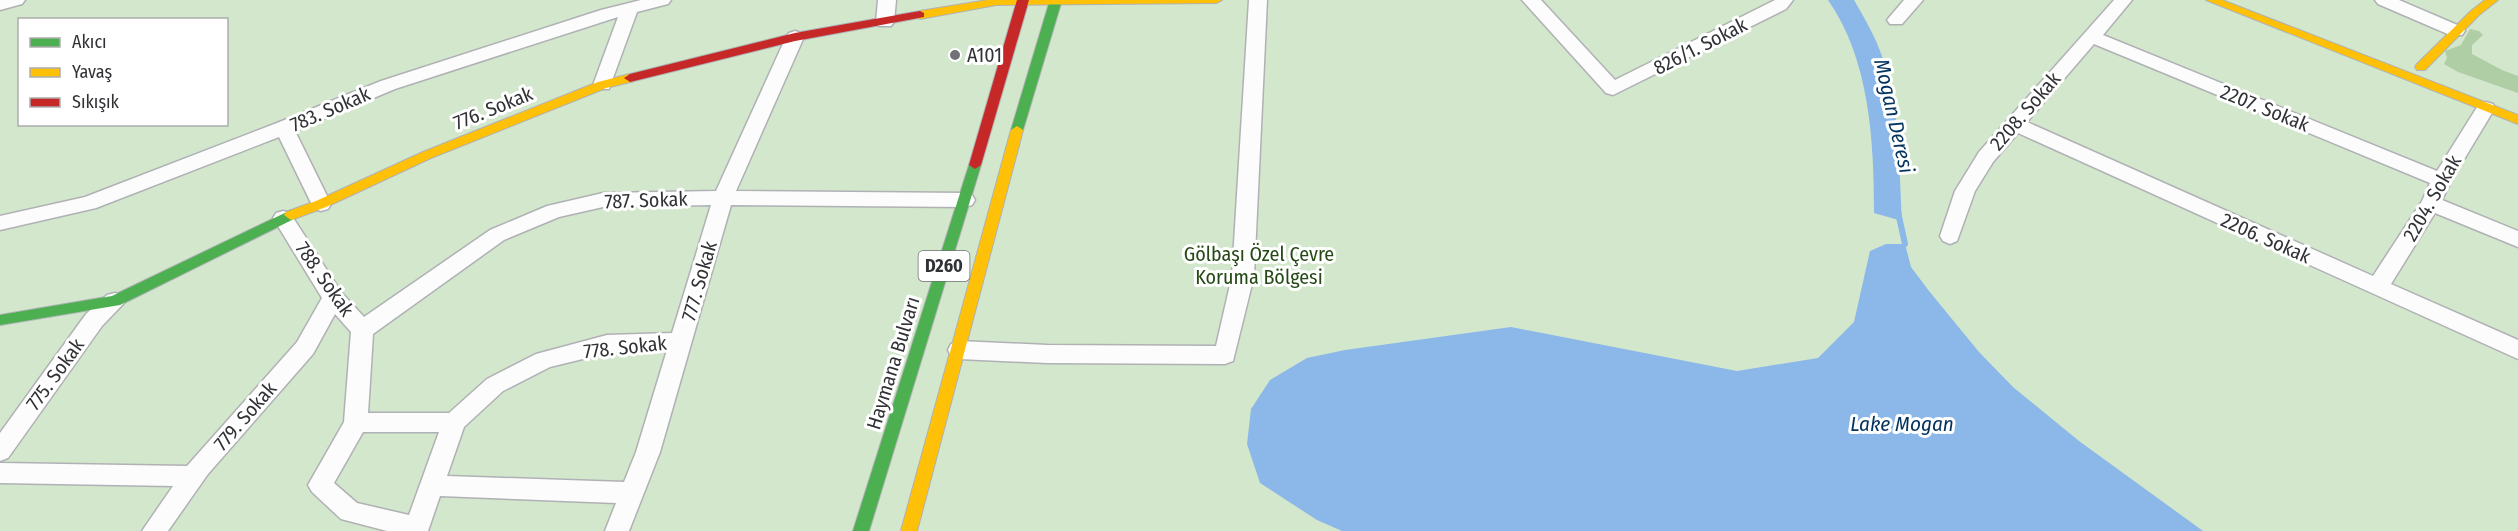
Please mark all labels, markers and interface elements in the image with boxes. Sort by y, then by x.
street label: 826/1. Sokak [1649,12,1751,80]
legend [18,18,228,126]
text: Akıcı [72,31,107,53]
place label: A101 [967,43,1002,67]
marker: A101 [948,48,962,62]
water label: Mogan Deresi [1868,56,1920,176]
text: Yavaş [72,61,113,83]
street label: 2208. Sokak [1985,67,2066,155]
street label: 2207. Sokak [2217,79,2313,137]
street label: 783. Sokak [287,81,374,137]
street label: 776. Sokak [450,81,537,135]
text: Sıkışık [72,91,120,113]
street label: 2204. Sokak [2398,150,2467,245]
street label: 787. Sokak [604,187,689,213]
street label: 2206. Sokak [2217,208,2315,269]
street label: 788. Sokak [291,237,360,321]
street label: 777. Sokak [676,238,722,324]
park label: Gölbaşı Özel Çevre Koruma Bölgesi [1184,242,1334,289]
road number: D260 [918,251,970,281]
street label: Haymana Bulvarı [861,294,925,432]
street label: 778. Sokak [582,331,668,363]
street label: 775. Sokak [21,333,89,415]
street label: 779. Sokak [209,376,282,455]
water label: Lake Mogan [1850,411,1954,437]

